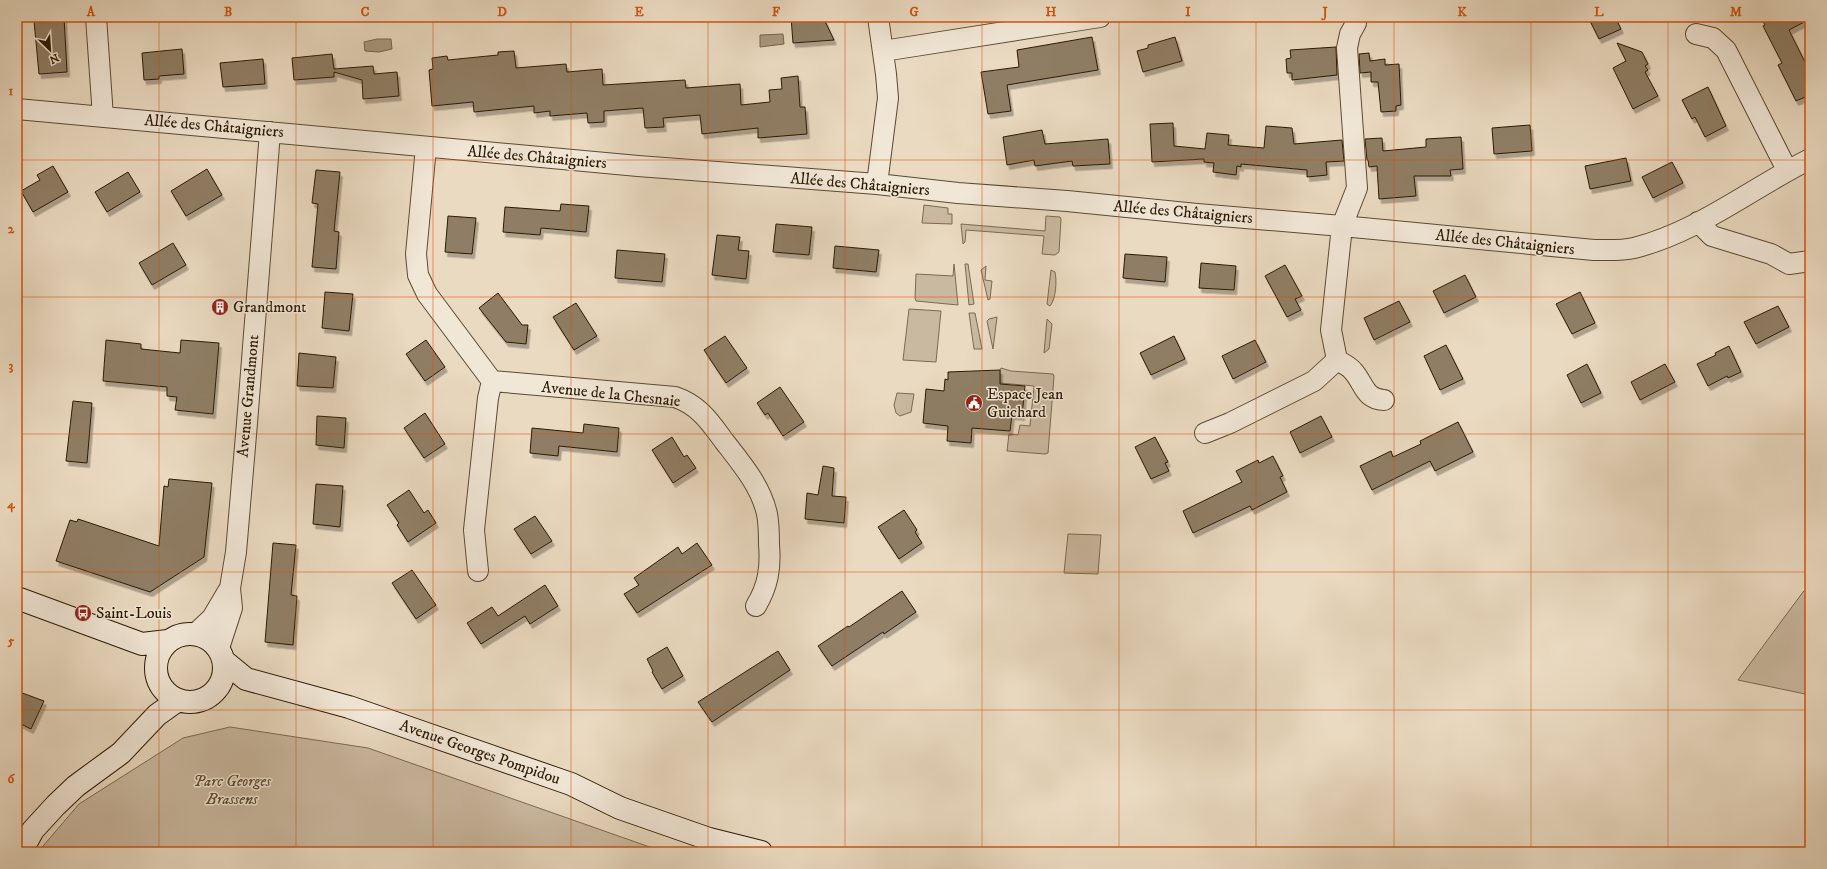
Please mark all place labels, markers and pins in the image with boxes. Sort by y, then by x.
building icon: Grandmont [210,297,230,317]
place label: Grandmont [233,297,306,317]
place label: Espace Jean Guichard [987,384,1064,422]
public building icon: Espace Jean Guichard [964,393,984,413]
bus stop icon: Saint-Louis [73,603,93,623]
place label: Saint-Louis [96,603,172,623]

